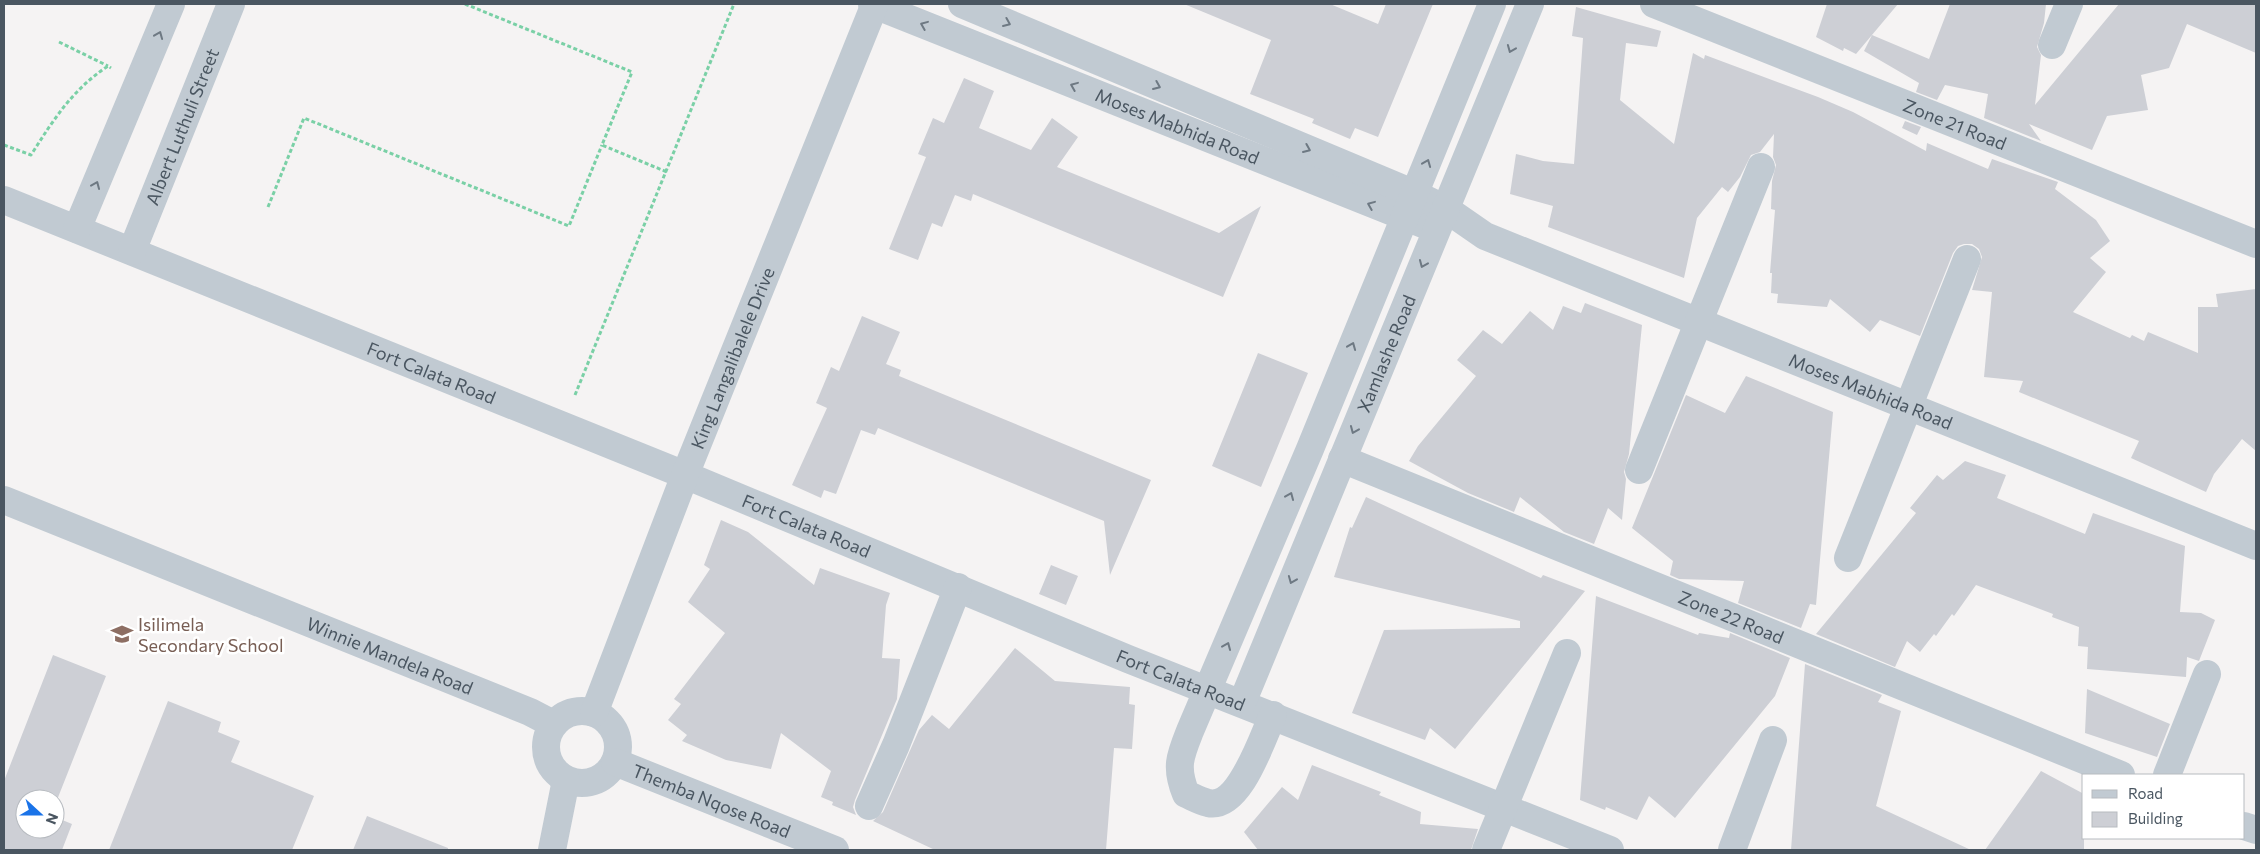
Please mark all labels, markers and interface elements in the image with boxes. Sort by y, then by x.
one-way arrow [1002,16,1011,27]
one-way arrow [920,21,929,31]
one-way arrow [152,31,163,40]
one-way arrow [1507,44,1517,53]
street label: Albert Luthuli Street [141,45,223,208]
one-way arrow [1152,79,1161,90]
one-way arrow [1070,81,1079,92]
street label: Moses Mabhida Road [1092,83,1263,169]
street label: Zone 21 Road [1900,94,2010,154]
one-way arrow [1302,142,1311,153]
one-way arrow [1422,160,1432,168]
one-way arrow [90,181,101,190]
one-way arrow [1367,201,1376,211]
one-way arrow [1418,259,1429,268]
street label: King Langalibalele Drive [686,264,779,452]
street label: Xamlashe Road [1352,292,1420,415]
street label: Fort Calata Road [364,337,499,408]
one-way arrow [1346,342,1356,351]
street label: Moses Mabhida Road [1786,348,1956,434]
one-way arrow [1349,425,1360,434]
street label: Fort Calata Road [739,489,874,562]
one-way arrow [1283,492,1294,501]
one-way arrow [1288,576,1298,584]
street label: Zone 22 Road [1675,586,1787,648]
street label: Winnie Mandela Road [303,612,476,699]
place label: Isilimela Secondary School [138,613,284,656]
school or university icon: Isilimela Secondary School [109,621,135,647]
one-way arrow [1220,642,1231,651]
street label: Fort Calata Road [1113,644,1249,715]
street label: Themba Nqose Road [629,759,794,842]
legend [2082,774,2245,839]
text: Road [2128,784,2163,802]
north arrow [15,789,65,839]
text: Building [2128,809,2183,827]
text: N [43,811,62,827]

